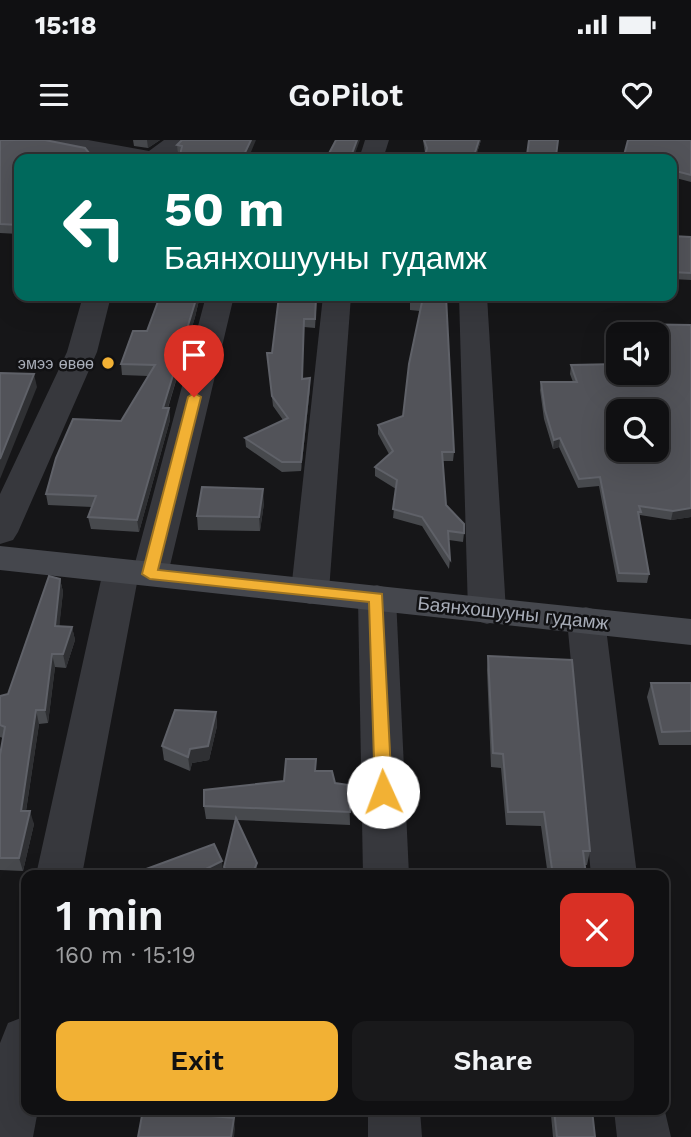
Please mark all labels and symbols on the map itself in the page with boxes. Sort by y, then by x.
pin [164,325,224,397]
place label: эмээ өвөө [18,354,94,373]
marker: эмээ өвөө [100,355,116,371]
street label: Баянхошууны гудамж [416,592,610,634]
position arrow [346,755,420,829]

